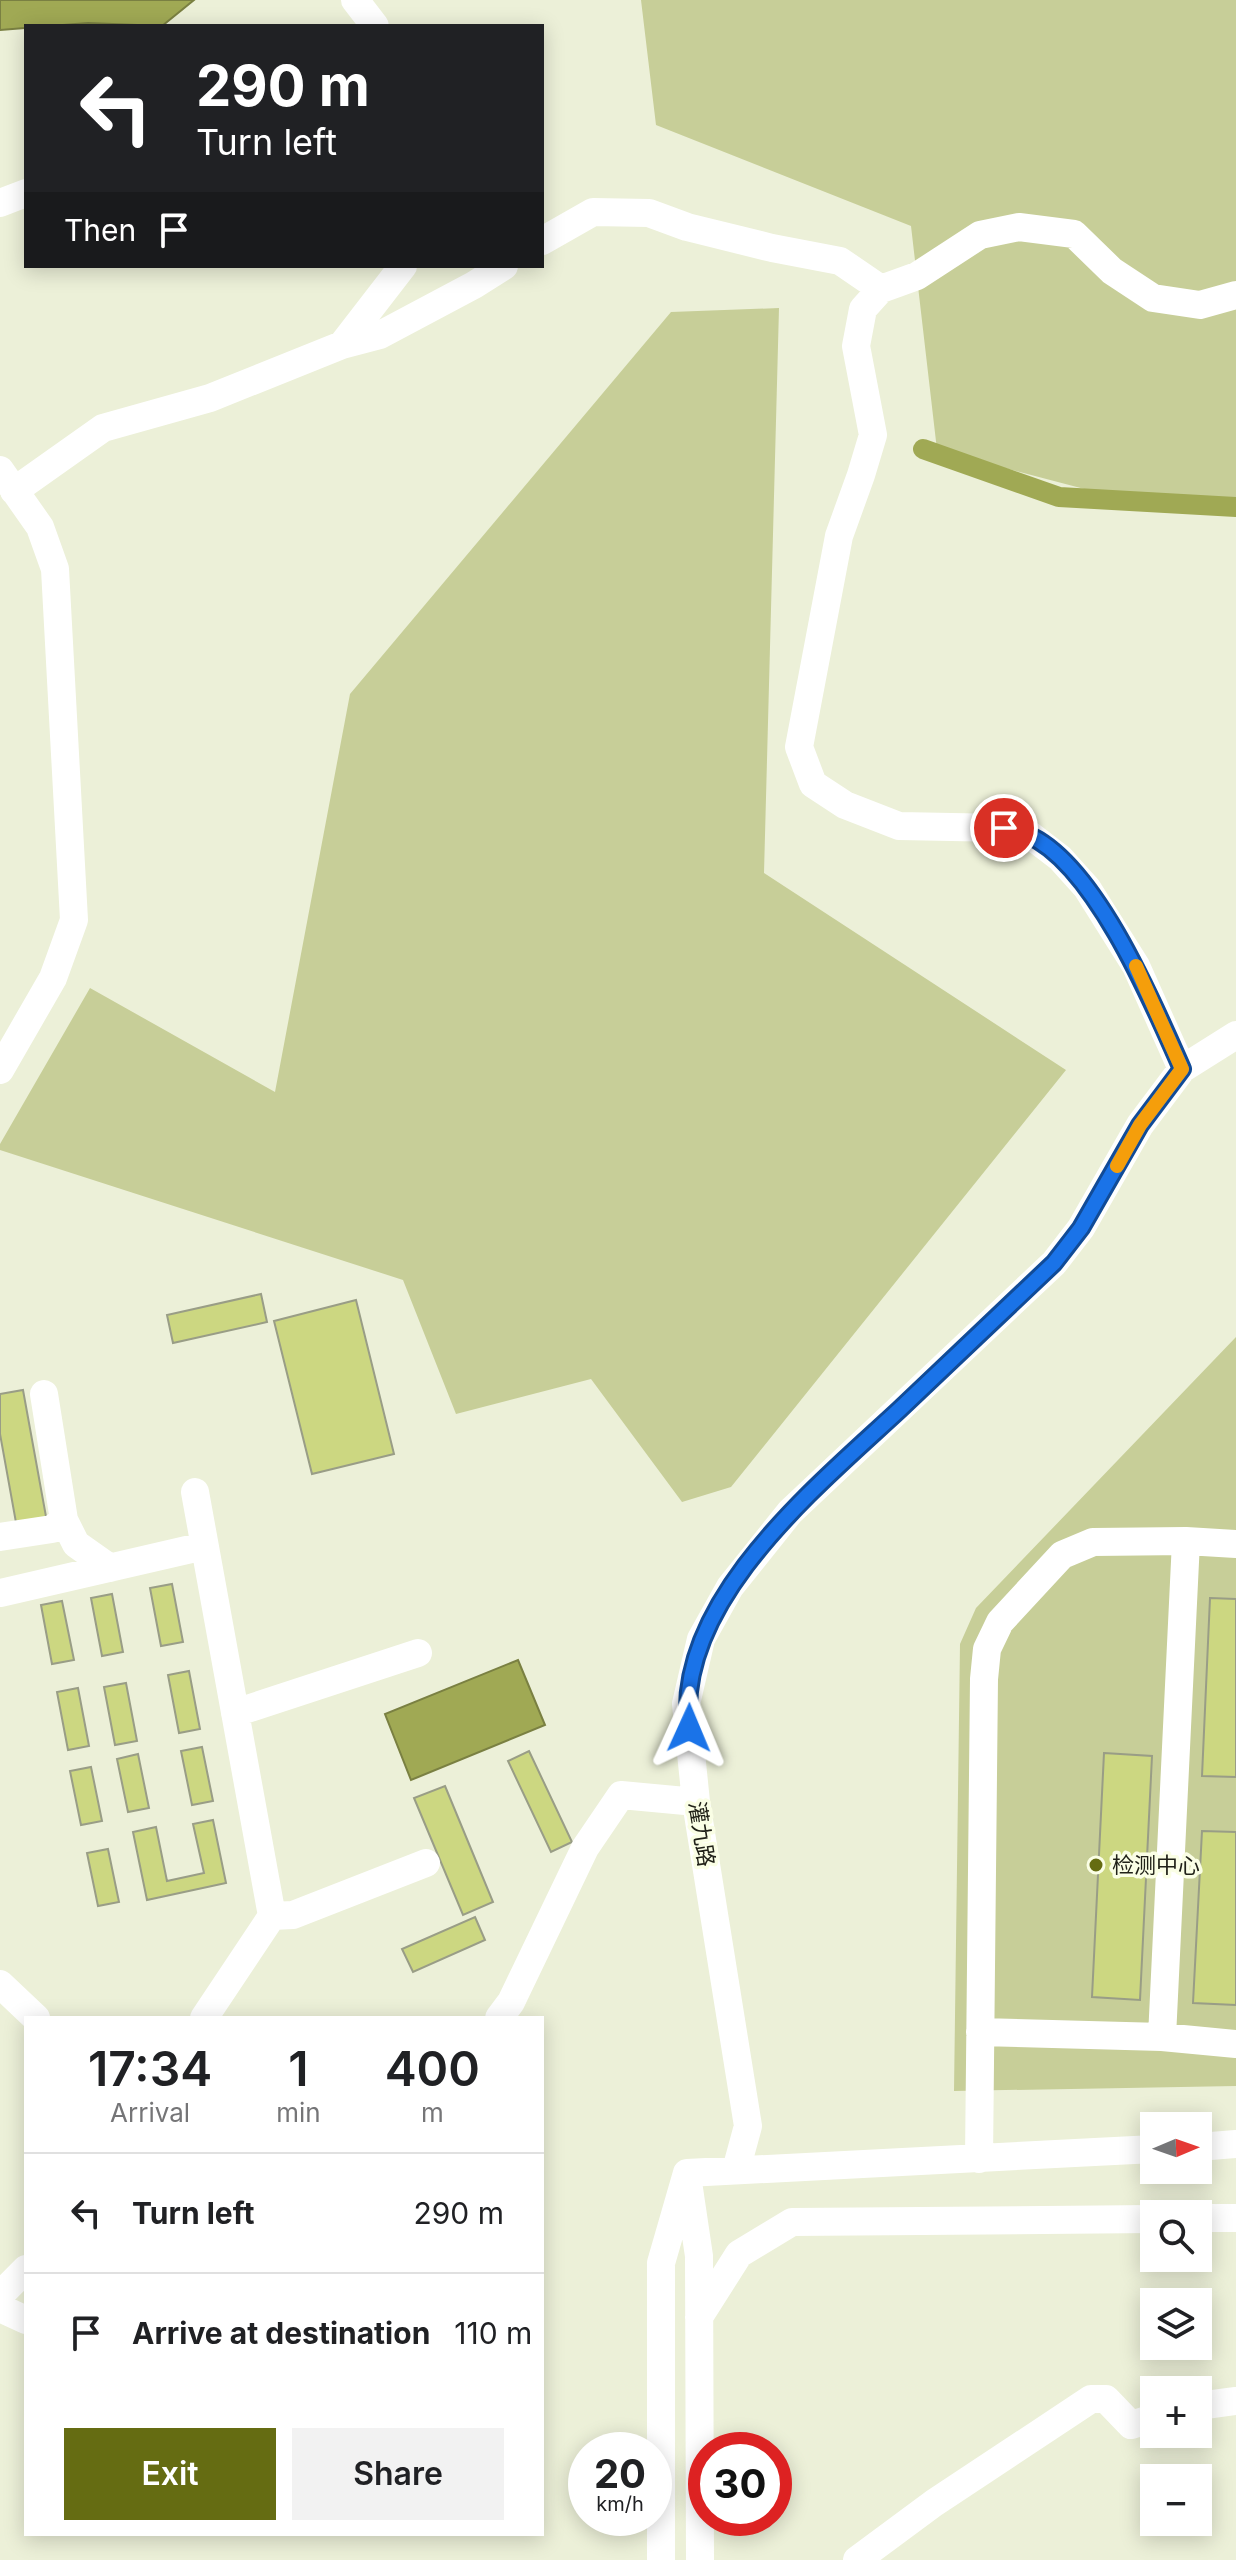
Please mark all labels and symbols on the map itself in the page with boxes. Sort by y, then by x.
pin [970,794,1038,862]
position arrow [647,1686,731,1770]
street label: 灌九路 [684,1799,720,1869]
place label: 检测中心 [1112,1852,1200,1878]
marker: 检测中心 [1087,1856,1105,1874]
north arrow [1140,2112,1212,2184]
speed limit sign: 30 [688,2432,792,2536]

